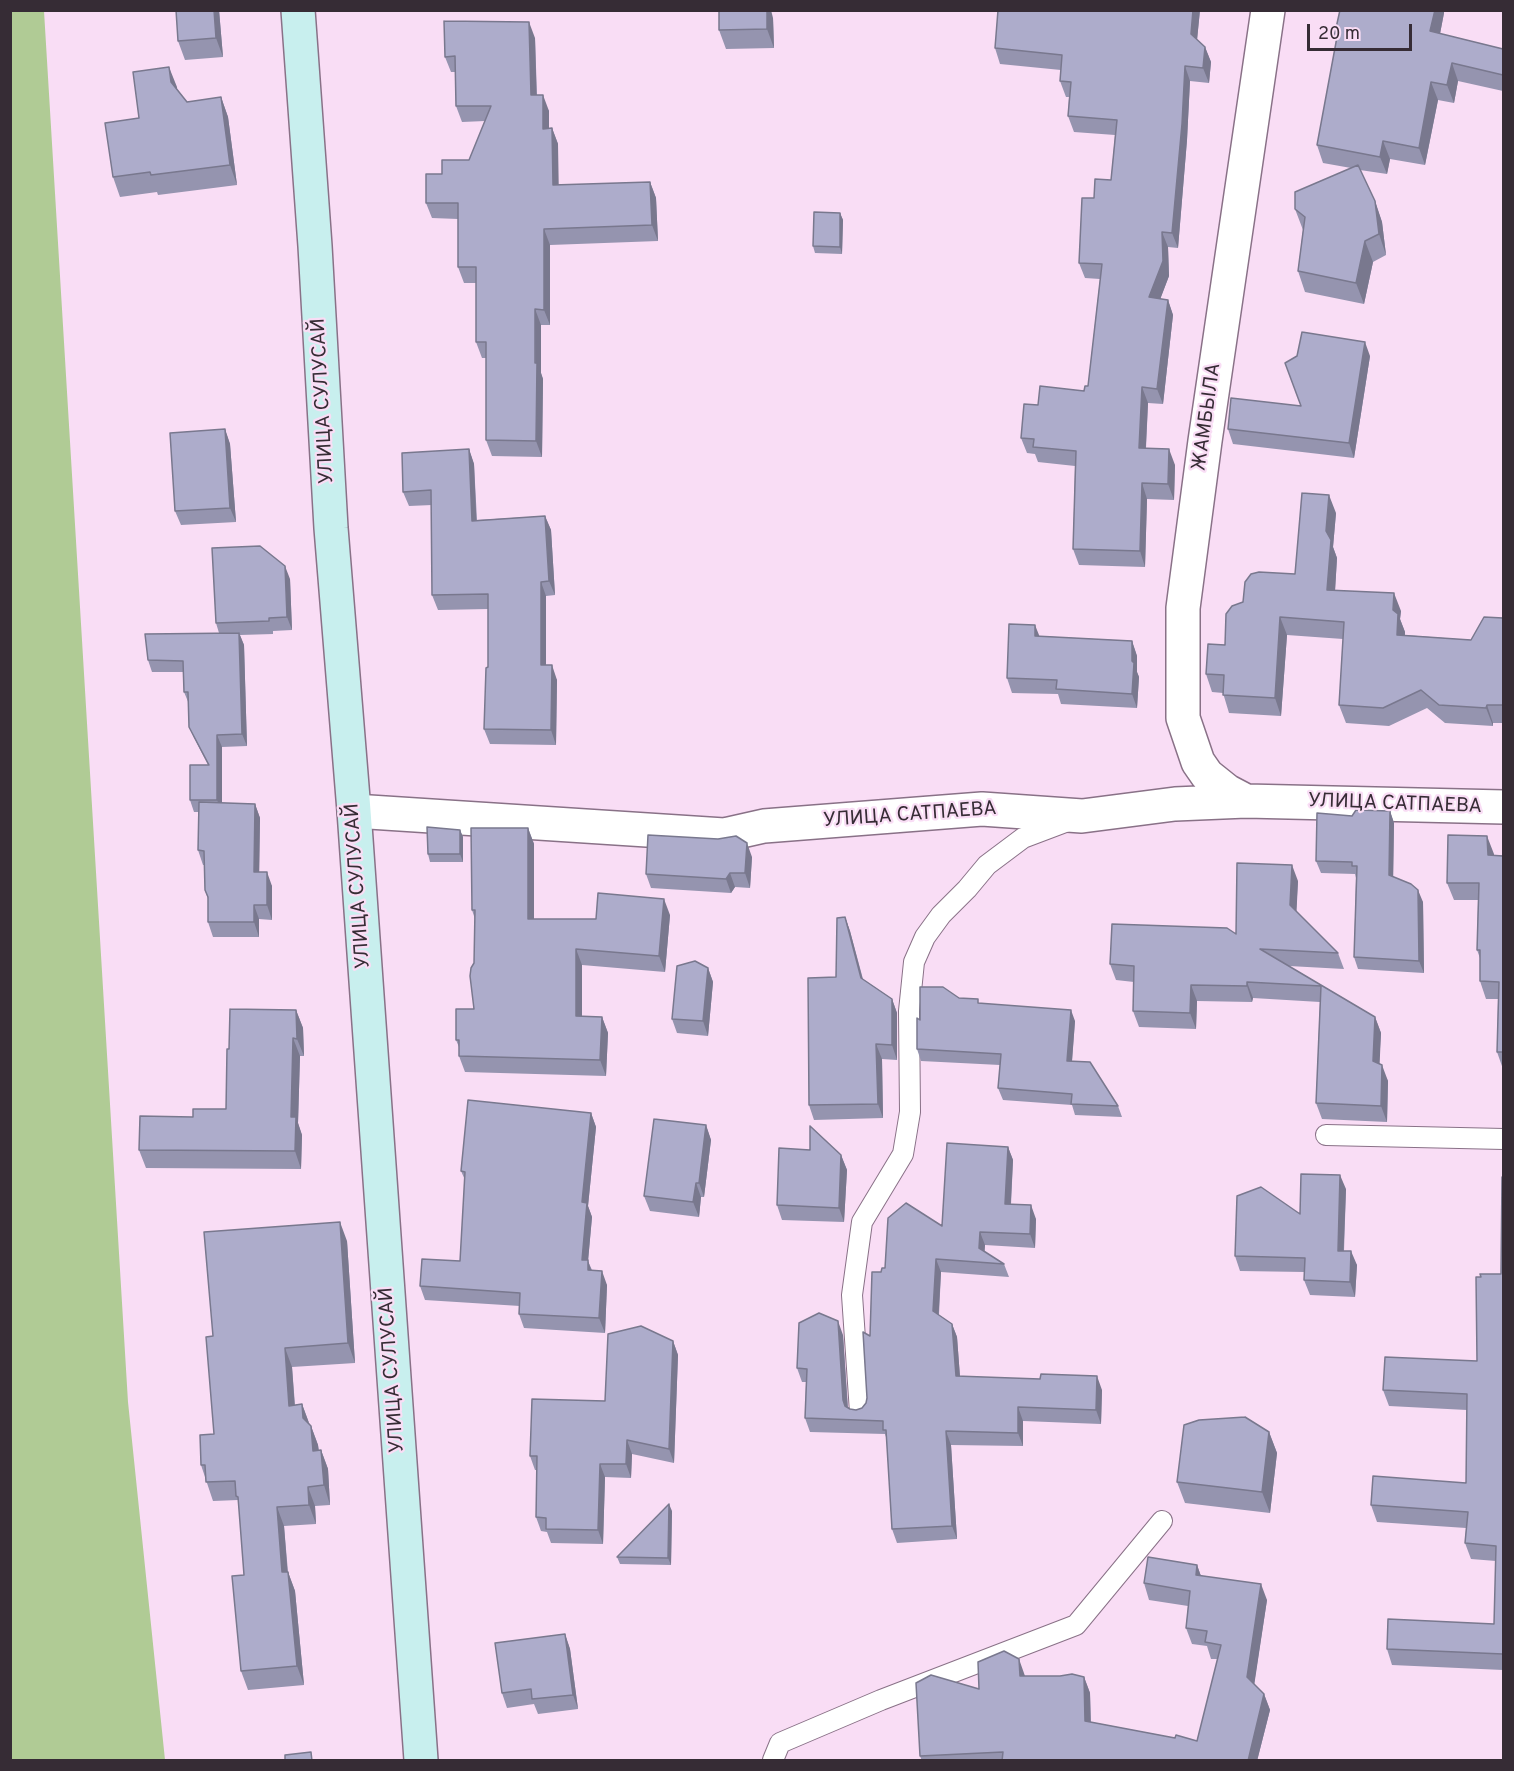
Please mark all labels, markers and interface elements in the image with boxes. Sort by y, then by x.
scale bar [1310,12,1415,50]
text: 20 m [1318,23,1360,46]
street label: УЛИЦА СУЛУСАЙ [308,317,340,485]
street label: ЖАМБЫЛА [1189,361,1227,473]
street label: УЛИЦА САТПАЕВА [1308,790,1482,820]
street label: УЛИЦА САТПАЕВА [822,798,998,834]
street label: УЛИЦА СУЛУСАЙ [341,802,377,970]
street label: УЛИЦА СУЛУСАЙ [375,1286,411,1454]

